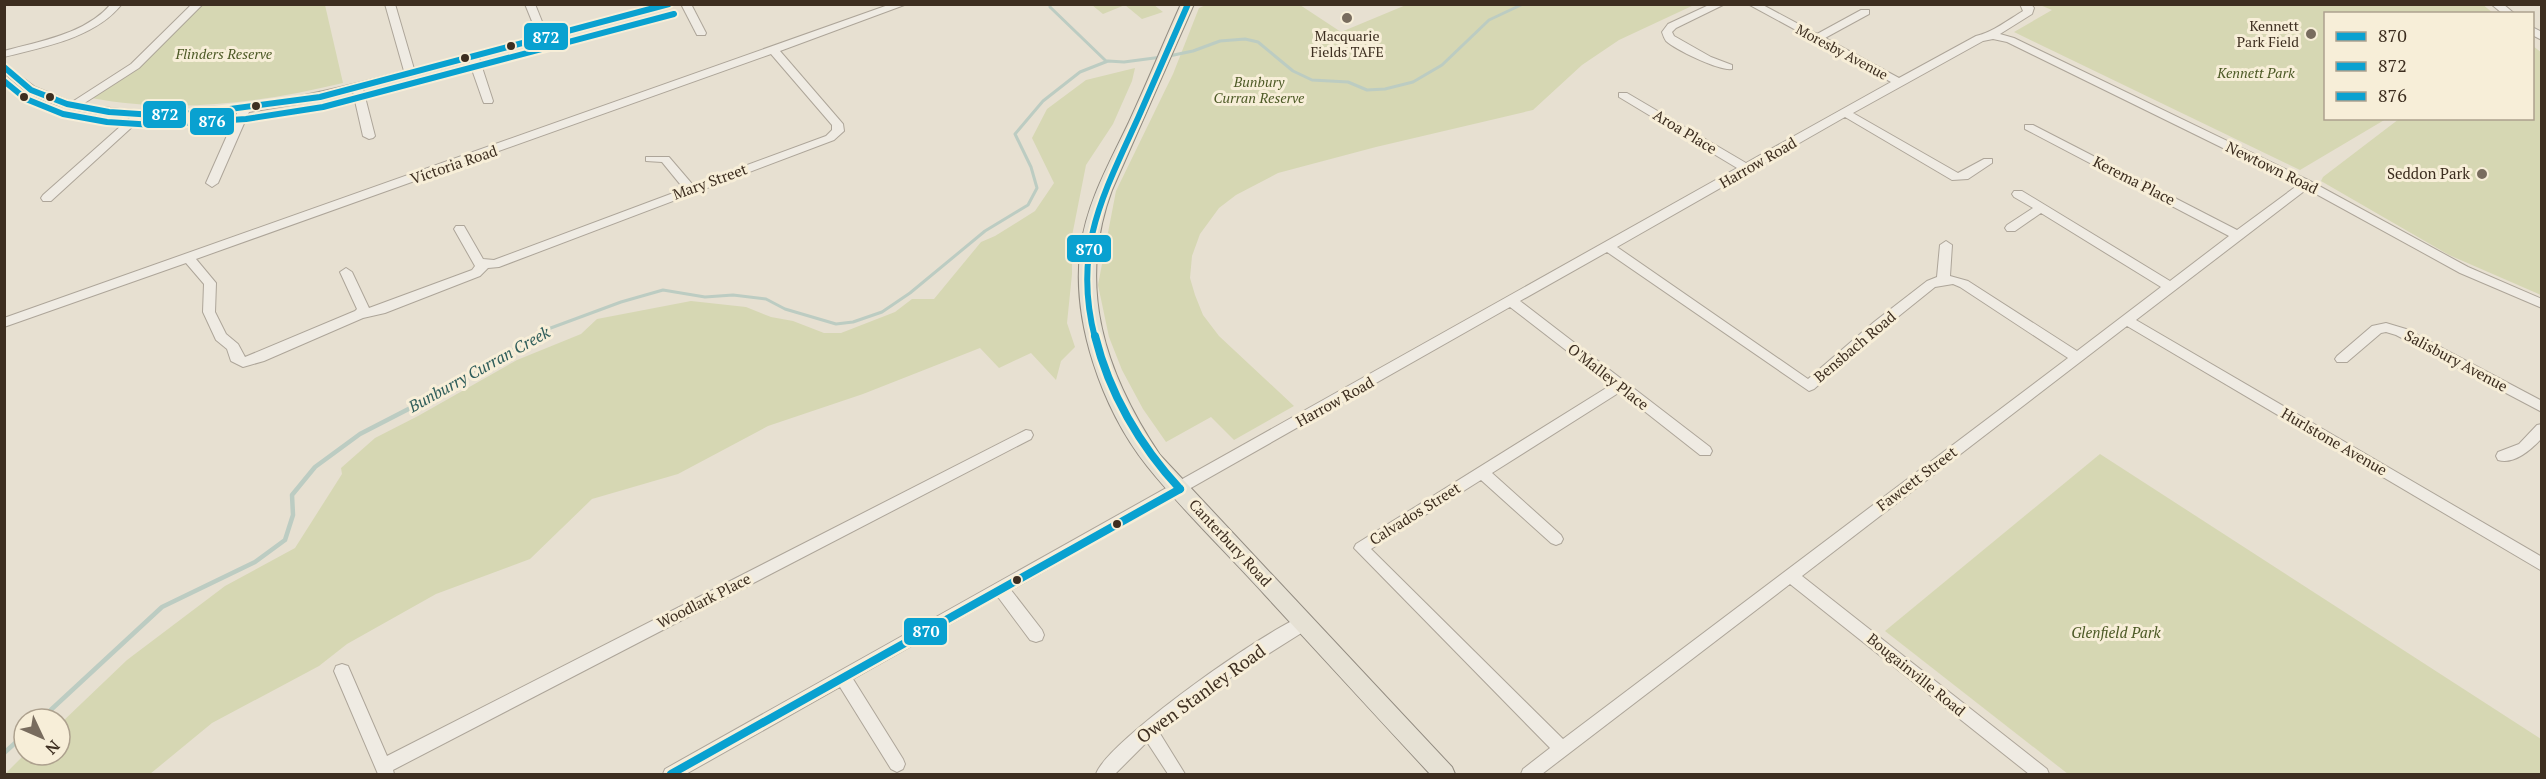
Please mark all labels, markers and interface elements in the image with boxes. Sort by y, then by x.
marker: Macquarie Fields TAFE [1340,11,1354,25]
legend [2324,12,2534,120]
place label: Kennett Park Field [2237,16,2300,51]
street label: Moresby Avenue [1793,19,1892,84]
line badge: 872 [523,22,569,51]
text: 870 [2378,23,2407,47]
text: 872 [532,26,560,48]
place label: Macquarie Fields TAFE [1310,26,1384,61]
marker: Kennett Park Field [2304,27,2318,41]
unlabelled marker [505,40,517,52]
park label: Flinders Reserve [175,44,273,63]
unlabelled marker [459,52,471,64]
text: 872 [2378,53,2407,77]
park label: Kennett Park [2216,63,2295,82]
park label: Bunbury Curran Reserve [1214,72,1305,107]
text: 876 [2378,83,2407,107]
unlabelled marker [18,91,30,103]
unlabelled marker [44,91,56,103]
line badge: 872 [142,100,187,129]
unlabelled marker [250,100,262,112]
text: 872 [151,103,179,125]
street label: Aroa Place [1650,104,1721,158]
line badge: 876 [189,107,235,136]
text: 876 [198,110,226,132]
street label: Harrow Road [1715,132,1800,192]
street label: Newtown Road [2223,136,2322,198]
street label: Victoria Road [408,140,500,188]
street label: Kerema Place [2090,151,2179,209]
street label: Mary Street [670,158,750,204]
place label: Seddon Park [2387,163,2470,183]
marker: Seddon Park [2475,167,2489,181]
line badge: 870 [1066,234,1112,263]
text: 870 [1075,238,1103,260]
street label: Bensbach Road [1809,306,1899,386]
water label: Bunburry Curran Creek [403,321,554,418]
street label: Salisbury Avenue [2401,325,2511,396]
street label: O'Malley Place [1564,338,1653,414]
street label: Harrow Road [1292,371,1377,431]
street label: Hurlstone Avenue [2278,403,2391,480]
street label: Fawcett Street [1872,441,1961,515]
street label: Calvados Street [1365,477,1464,549]
street label: Canterbury Road [1185,494,1276,590]
unlabelled marker [1111,518,1123,530]
street label: Woodlark Place [653,568,754,632]
unlabelled marker [1011,574,1023,586]
line badge: 870 [903,617,948,646]
text: 870 [912,620,940,642]
park label: Glenfield Park [2071,622,2162,642]
street label: Bougainville Road [1863,628,1970,720]
street label: Owen Stanley Road [1131,638,1270,748]
north arrow [12,707,72,767]
text: N [41,735,65,759]

